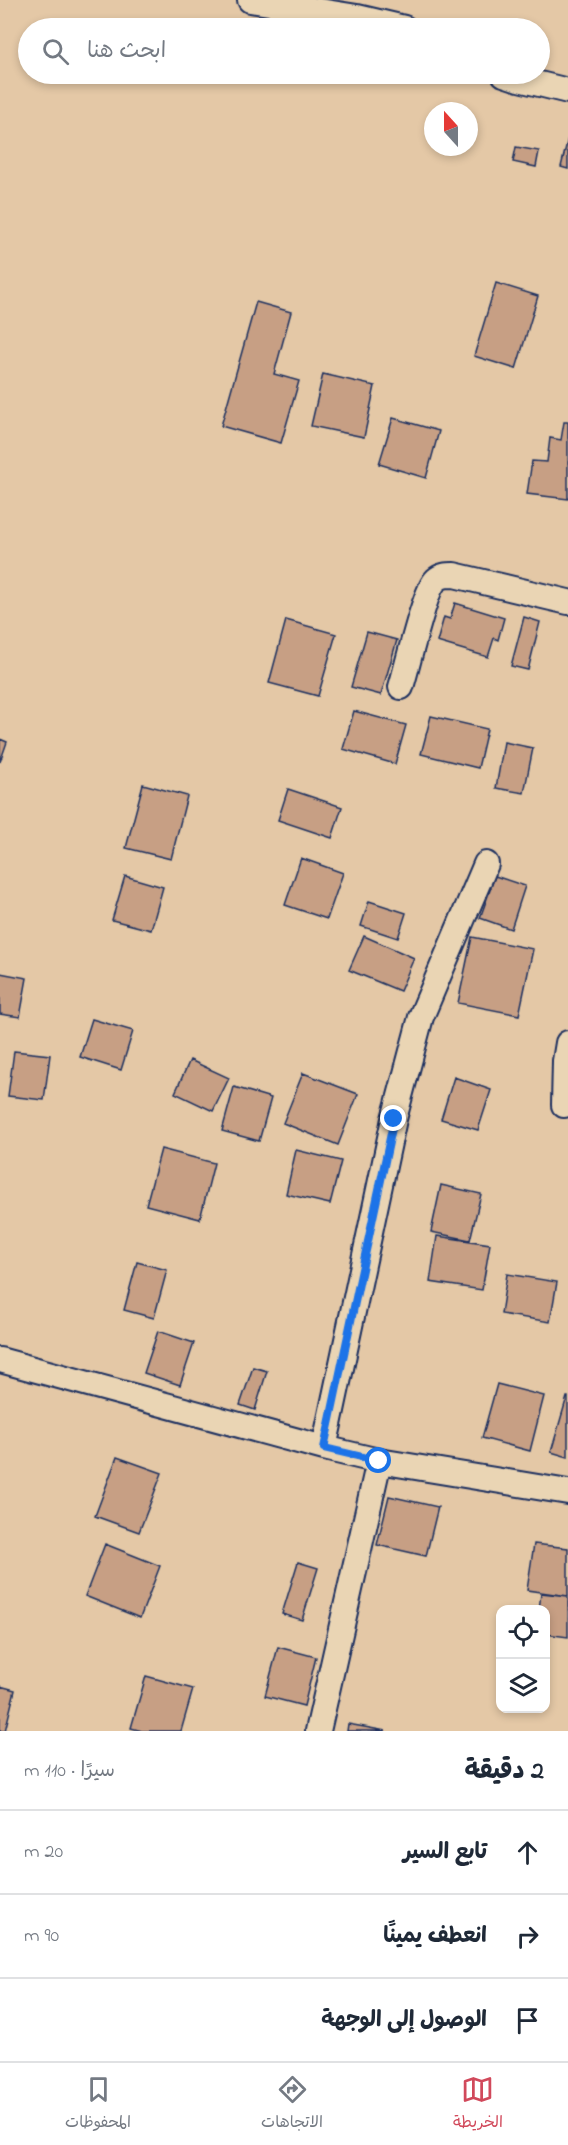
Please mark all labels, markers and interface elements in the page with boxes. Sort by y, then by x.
search box [18,18,550,84]
icon: search [39,35,72,68]
text: ابحث هنا [87,36,166,68]
north arrow [424,102,478,156]
route end [380,1105,406,1131]
route start [365,1447,391,1473]
map controls [496,1605,550,1713]
button: locate [496,1605,550,1659]
button: layers [496,1659,550,1713]
text: 2 دقيقة [465,1753,544,1791]
text: سيرًا · 110 m [24,1757,115,1786]
icon: ahead [511,1836,544,1869]
text: تابع السير [403,1837,487,1869]
text: 20 m [24,1838,63,1867]
icon: right [511,1920,544,1953]
text: انعطف يمينًا [383,1921,487,1953]
text: 90 m [24,1922,59,1951]
icon: arrive [511,2004,544,2037]
text: الوصول إلى الوجهة [321,2005,487,2037]
tab: المحفوظات [65,2073,131,2136]
tab: الاتجاهات [261,2073,323,2136]
tab: الخريطة [453,2073,503,2136]

